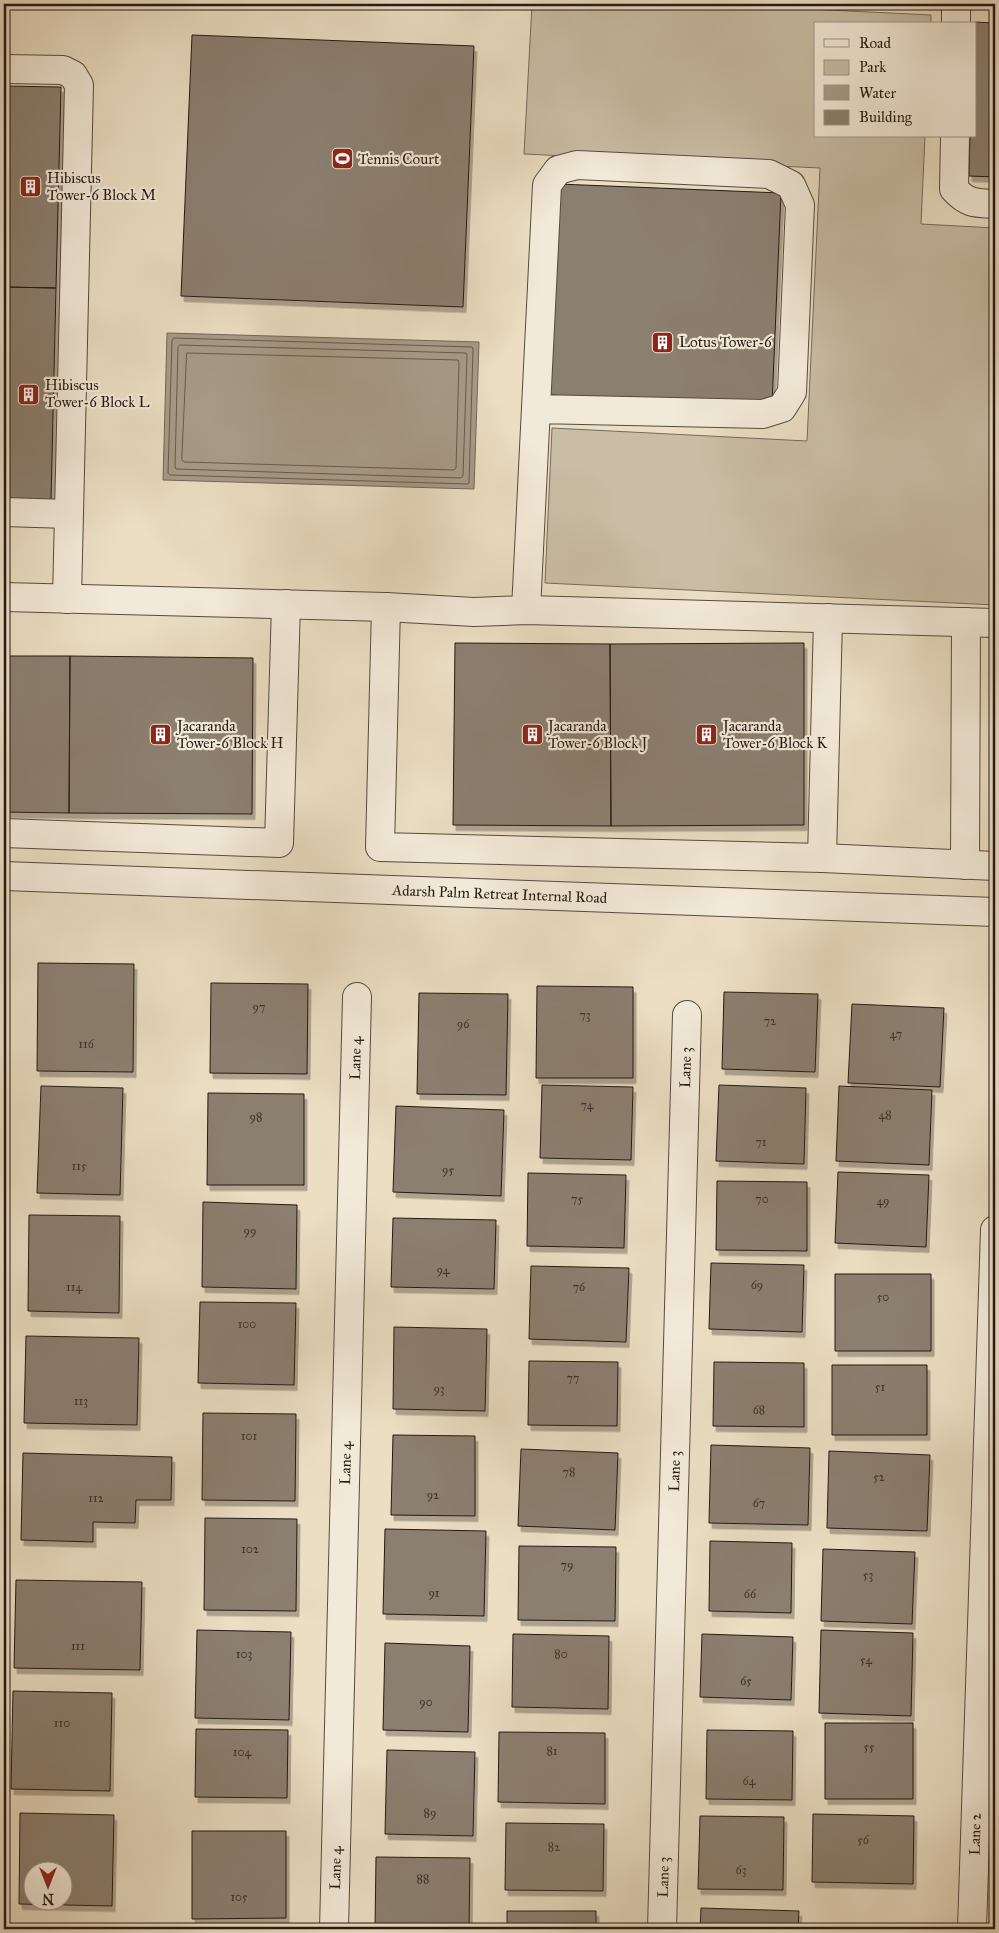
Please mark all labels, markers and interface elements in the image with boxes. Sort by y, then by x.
legend [814,22,976,138]
text: Road [859,34,891,52]
text: Park [859,58,886,76]
text: Water [859,84,896,102]
text: Building [859,108,913,126]
sports icon: Tennis Court [330,147,354,171]
place label: Tennis Court [358,150,440,168]
place label: Hibiscus Tower-6 Block M [47,169,156,204]
building icon: Hibiscus Tower-6 Block M [19,175,43,199]
building icon: Lotus Tower-6 [651,330,675,354]
place label: Lotus Tower-6 [679,333,773,351]
place label: Hibiscus Tower-6 Block L [45,376,149,411]
building icon: Hibiscus Tower-6 Block L [17,382,41,406]
place label: Jacaranda Tower-6 Block H [175,717,283,752]
place label: Jacaranda Tower-6 Block J [546,717,647,753]
place label: Jacaranda Tower-6 Block K [721,717,827,752]
building icon: Jacaranda Tower-6 Block H [149,723,173,747]
building icon: Jacaranda Tower-6 Block J [520,723,544,747]
building icon: Jacaranda Tower-6 Block K [695,723,719,747]
street label: Adarsh Palm Retreat Internal Road [391,881,608,907]
house number: 97 [253,1000,265,1014]
house number: 73 [579,1008,591,1022]
house number: 72 [764,1014,776,1028]
house number: 96 [457,1017,470,1031]
house number: 47 [890,1027,902,1041]
street label: Lane 4 [346,1036,365,1080]
house number: 116 [78,1037,95,1051]
street label: Lane 3 [676,1047,695,1088]
house number: 74 [581,1098,594,1112]
house number: 48 [878,1108,892,1122]
house number: 98 [250,1110,262,1124]
house number: 71 [755,1135,767,1149]
house number: 115 [72,1159,87,1173]
house number: 95 [442,1163,454,1177]
house number: 75 [571,1192,583,1206]
house number: 70 [755,1192,769,1206]
house number: 49 [876,1194,890,1208]
house number: 99 [244,1224,256,1238]
house number: 94 [436,1263,450,1277]
house number: 69 [751,1278,763,1292]
house number: 114 [66,1280,82,1294]
house number: 76 [573,1280,586,1294]
house number: 50 [877,1290,889,1304]
house number: 100 [238,1317,256,1331]
house number: 77 [567,1371,579,1385]
house number: 51 [875,1380,885,1394]
house number: 93 [433,1382,445,1396]
house number: 113 [74,1394,88,1408]
house number: 68 [753,1403,765,1417]
house number: 101 [241,1429,257,1443]
street label: Lane 4 [336,1441,355,1485]
street label: Lane 3 [665,1450,684,1492]
house number: 78 [563,1465,575,1479]
house number: 52 [873,1470,885,1484]
house number: 92 [427,1488,439,1502]
house number: 112 [88,1491,104,1505]
house number: 67 [753,1496,765,1510]
house number: 102 [241,1542,259,1556]
house number: 79 [561,1558,573,1572]
house number: 53 [863,1568,873,1582]
house number: 91 [428,1586,440,1600]
house number: 66 [744,1587,757,1601]
house number: 111 [71,1639,85,1653]
house number: 103 [236,1647,252,1661]
house number: 80 [554,1647,568,1661]
house number: 54 [860,1653,872,1667]
house number: 65 [740,1674,752,1688]
house number: 90 [419,1695,433,1709]
house number: 110 [54,1716,70,1730]
house number: 55 [863,1740,875,1754]
house number: 81 [546,1744,558,1758]
house number: 104 [233,1745,251,1759]
house number: 64 [743,1774,756,1788]
house number: 89 [424,1806,436,1820]
street label: Lane 2 [965,1812,985,1856]
house number: 56 [857,1833,870,1847]
house number: 82 [548,1840,560,1854]
street label: Lane 4 [326,1845,345,1890]
street label: Lane 3 [654,1856,673,1898]
north arrow [22,1860,72,1910]
house number: 63 [736,1863,747,1877]
house number: 88 [417,1872,429,1886]
text: N [42,1890,54,1907]
house number: 105 [230,1890,248,1904]

